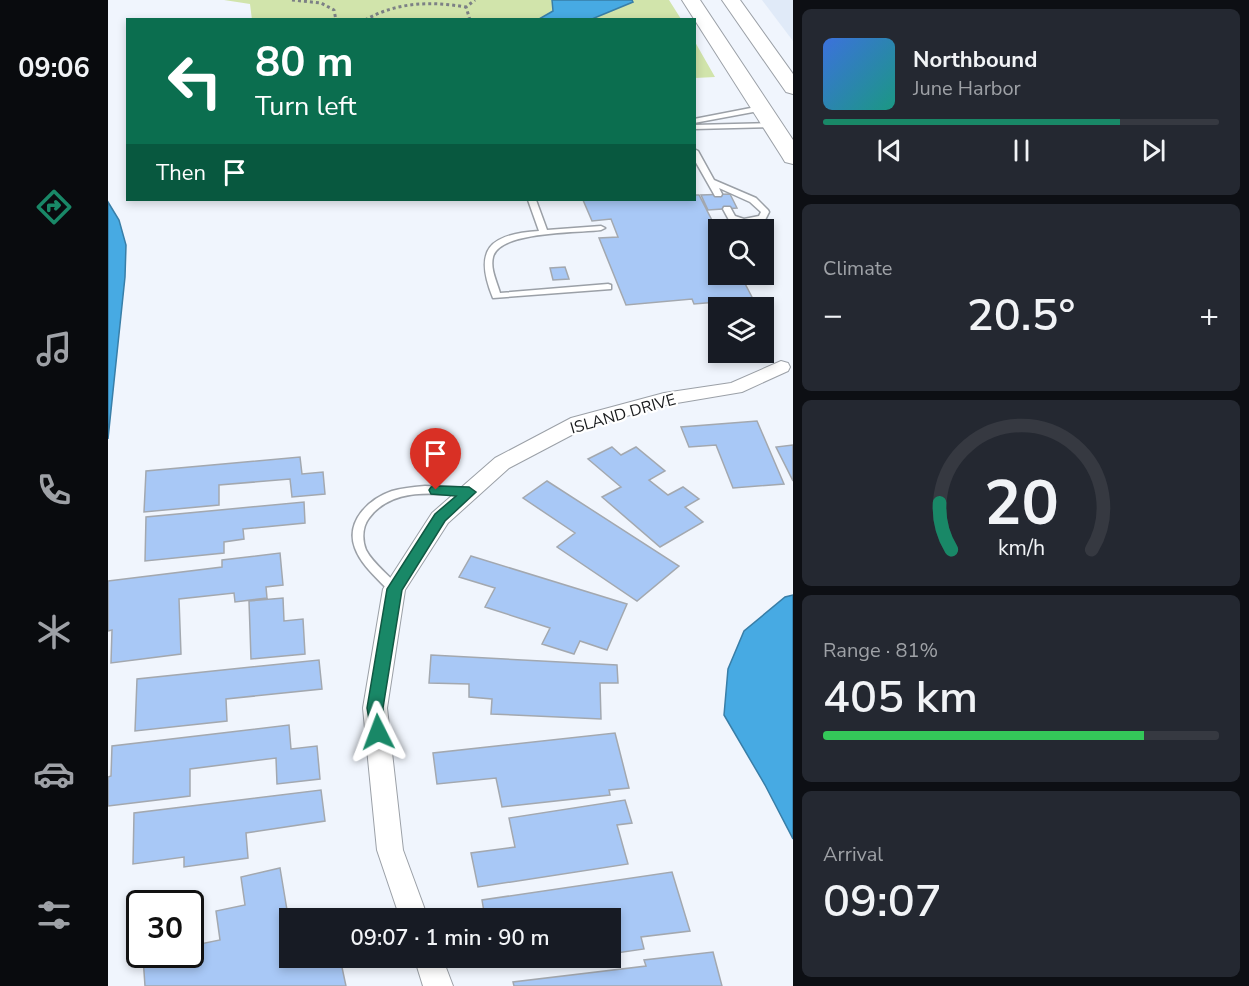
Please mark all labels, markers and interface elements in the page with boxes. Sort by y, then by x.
text: 80 m [255,34,354,91]
icon: left [156,42,234,120]
text: Northbound [913,45,1037,75]
text: 09:06 [18,50,90,87]
text: June Harbor [913,75,1021,102]
text: Turn left [255,88,356,125]
icon: previous [873,134,906,167]
icon: pause [1005,134,1038,167]
icon: next [1137,134,1170,167]
icon: arrive [218,156,251,189]
text: Then [156,158,206,188]
icon: directions [33,186,75,228]
map controls [708,219,774,363]
button: search [708,219,774,285]
text: Climate [823,255,892,282]
text: 20.5° [967,285,1075,346]
text: − [823,293,843,338]
text: + [1199,293,1219,338]
button: layers [708,297,774,363]
icon: music [33,328,75,370]
street label: ISLAND DRIVE [568,388,678,440]
pin [410,428,461,490]
icon: arrive [419,437,452,470]
text: 20 [984,461,1058,546]
icon: phone [33,469,75,511]
text: km/h [997,533,1045,563]
icon: climate [33,611,75,653]
text: Range · 81% [823,637,938,664]
text: 405 km [823,667,978,728]
position arrow [346,700,410,764]
icon: car [33,753,75,795]
text: Arrival [823,841,883,868]
text: 09:07 [823,871,942,932]
speed limit sign: 30 [126,890,204,968]
icon: filters [33,894,75,936]
text: 09:07 · 1 min · 90 m [351,923,549,953]

